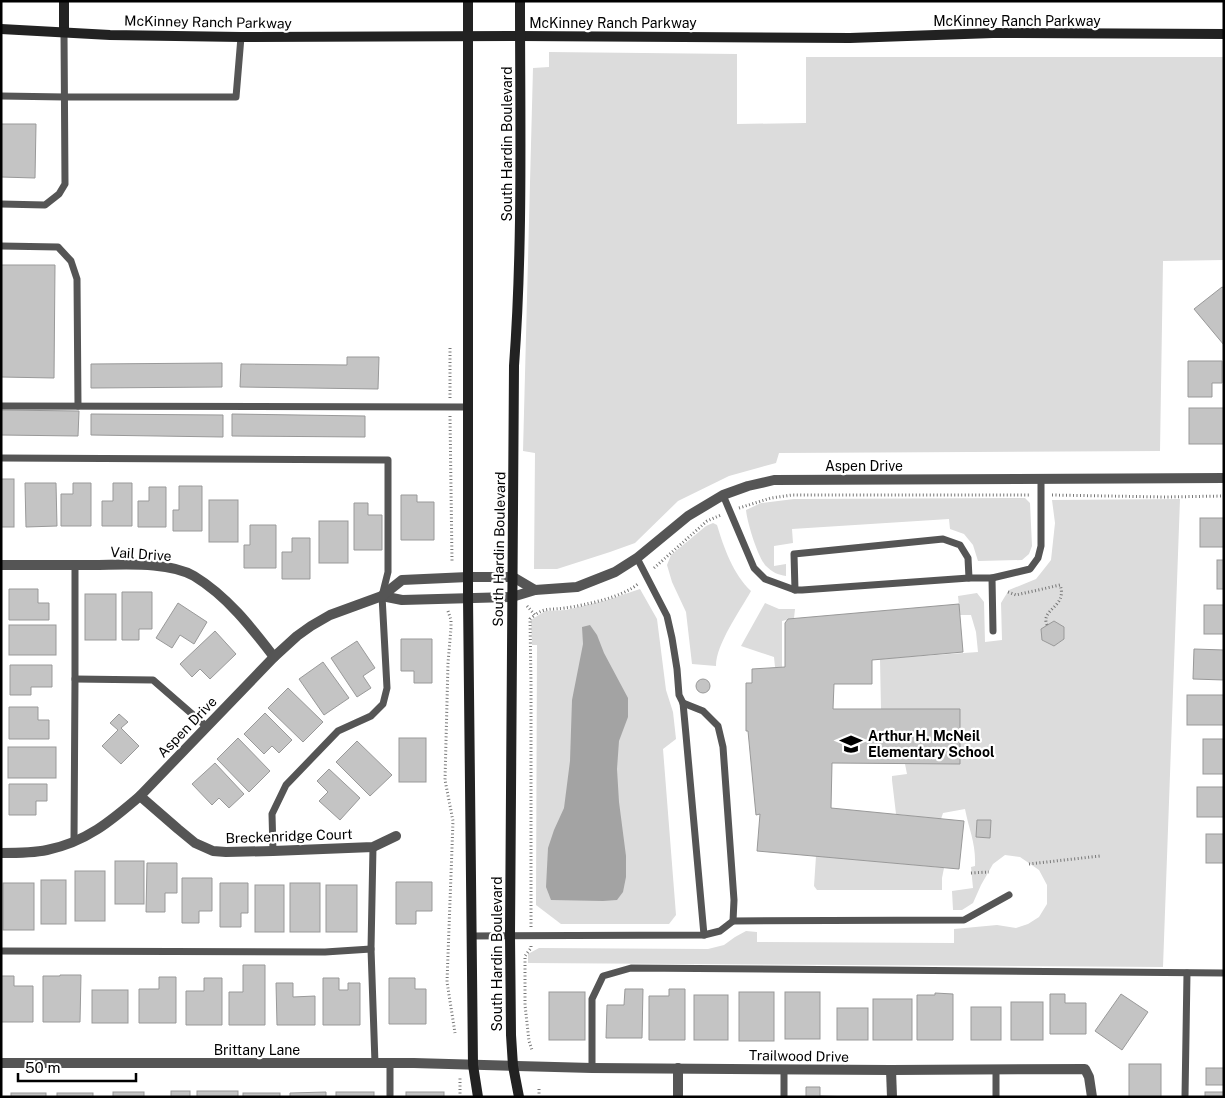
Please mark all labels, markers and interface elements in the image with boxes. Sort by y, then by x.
street label: McKinney Ranch Parkway [124,13,292,31]
street label: McKinney Ranch Parkway [933,13,1101,29]
street label: McKinney Ranch Parkway [529,15,697,31]
street label: South Hardin Boulevard [499,66,515,222]
street label: Aspen Drive [825,458,903,474]
street label: South Hardin Boulevard [490,471,508,627]
street label: Vail Drive [110,544,172,564]
street label: Aspen Drive [154,693,220,761]
place label: Arthur H. McNeil Elementary School [868,728,995,760]
school or university icon: Arthur H. McNeil Elementary School [838,731,864,757]
street label: Breckenridge Court [225,826,353,846]
street label: South Hardin Boulevard [489,876,505,1032]
street label: Brittany Lane [214,1042,300,1058]
street label: Trailwood Drive [749,1047,849,1065]
scale bar [18,1050,135,1082]
text: 50 m [25,1059,60,1076]

